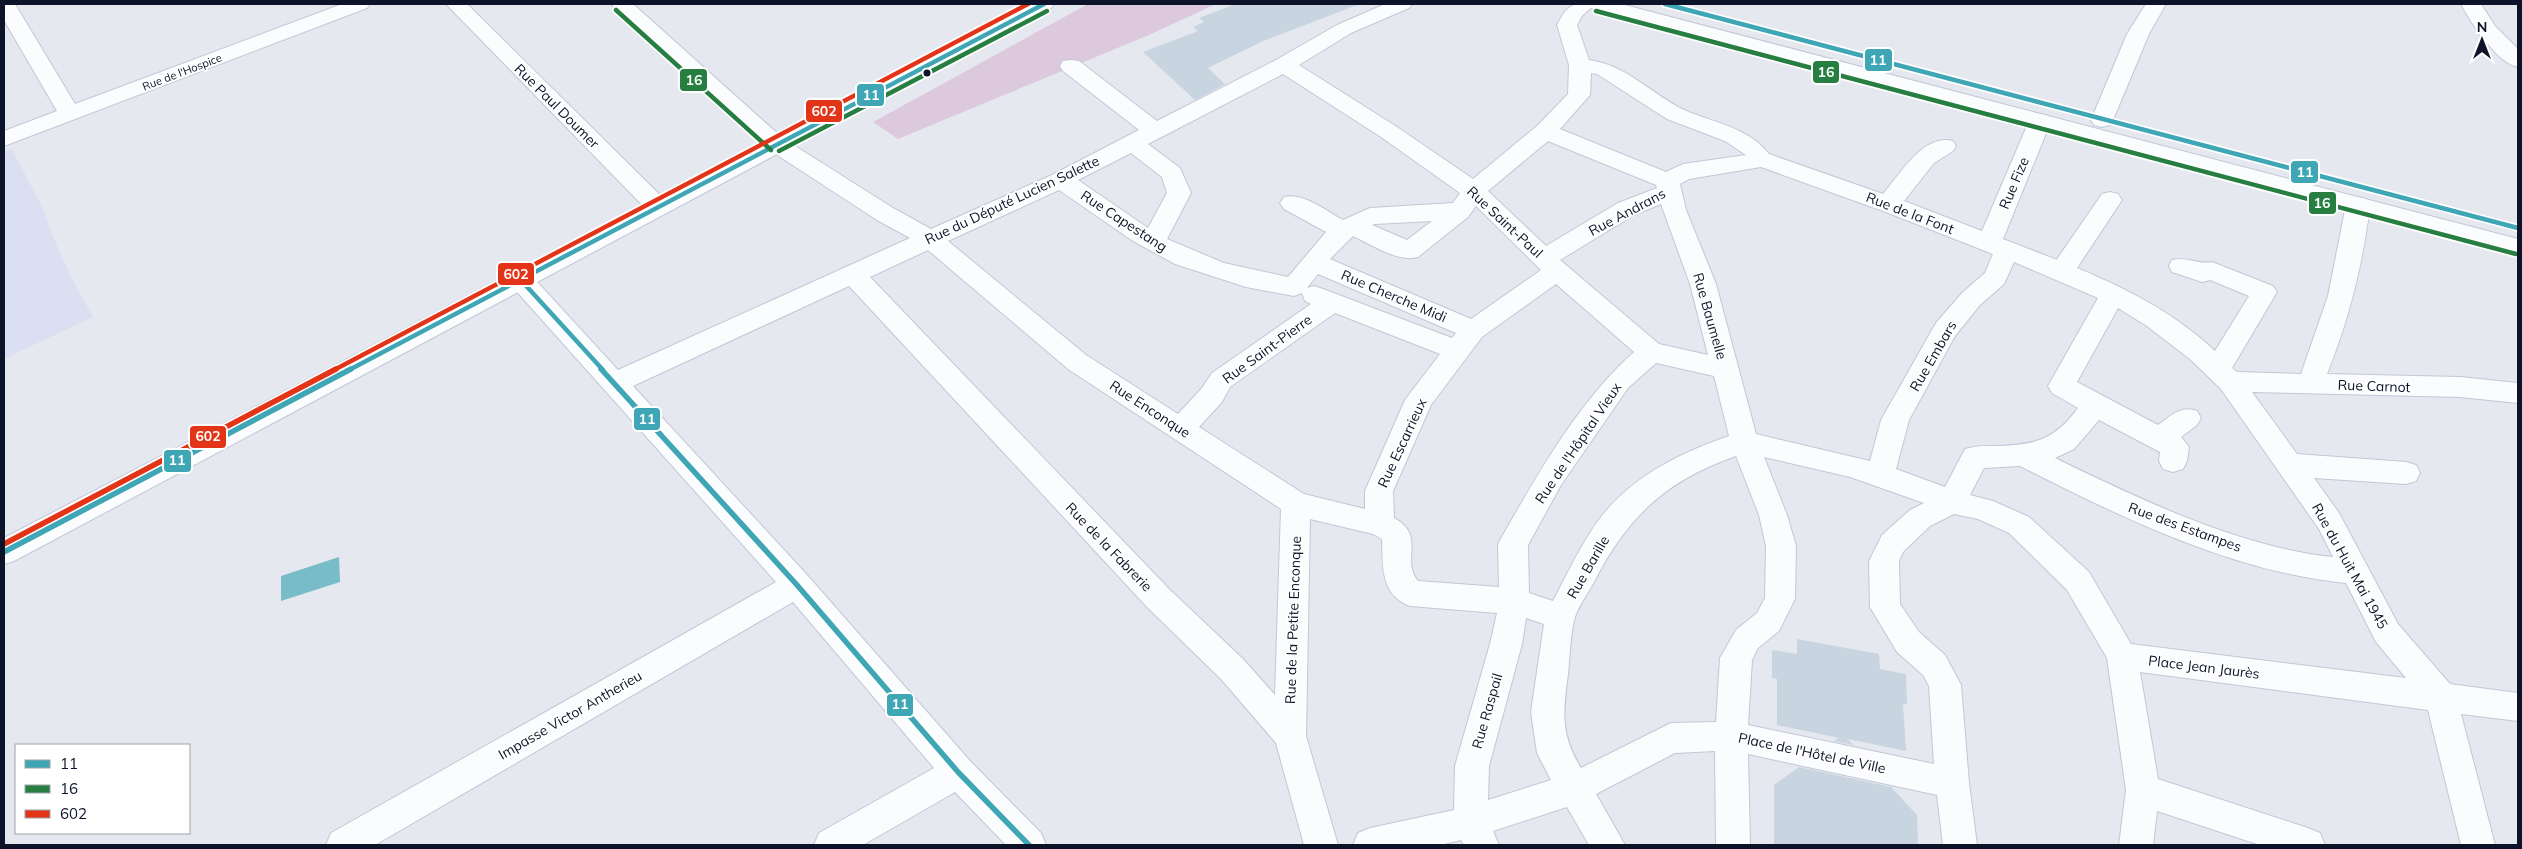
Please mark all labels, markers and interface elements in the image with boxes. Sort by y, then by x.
north arrow [2457,15,2507,65]
text: N [2477,18,2487,36]
line badge: 11 [1864,48,1893,72]
street label: Rue de l'Hospice [140,50,224,94]
text: 11 [1870,51,1886,69]
street label: Rue Paul Doumer [511,60,604,153]
line badge: 16 [1812,60,1840,84]
text: 16 [1818,63,1834,81]
line badge: 16 [679,68,708,92]
unlabelled marker [922,68,932,78]
text: 16 [686,71,702,89]
line badge: 11 [856,83,885,107]
text: 11 [863,86,879,104]
line badge: 602 [805,99,843,123]
text: 602 [811,102,837,120]
street label: Rue du Député Lucien Salette [922,152,1102,248]
street label: Rue Fize [1995,154,2033,212]
line badge: 11 [2290,160,2319,184]
text: 11 [2297,163,2313,181]
street label: Rue Saint-Paul [1463,182,1547,262]
street label: Rue Andrans [1585,184,1669,240]
street label: Rue Capestang [1077,186,1171,256]
street label: Rue de la Font [1863,188,1957,238]
line badge: 16 [2308,191,2337,215]
text: 16 [2314,194,2330,212]
line badge: 602 [497,262,535,286]
text: 602 [503,265,529,283]
street label: Rue Cherche Midi [1339,266,1449,326]
street label: Rue Baumelle [1689,271,1731,361]
street label: Rue Saint-Pierre [1219,311,1315,387]
street label: Rue Embars [1906,318,1960,394]
street label: Rue Enconque [1106,376,1194,442]
street label: Rue Carnot [2337,376,2411,396]
street label: Rue de l'Hôpital Vieux [1531,379,1625,507]
street label: Rue Escarrieux [1374,395,1431,490]
line badge: 11 [633,407,661,431]
text: 11 [639,410,655,428]
line badge: 602 [189,425,227,449]
text: 602 [195,427,221,445]
line badge: 11 [163,449,192,473]
text: 11 [169,451,185,469]
street label: Rue des Estampes [2126,498,2244,556]
street label: Rue de la Fabrerie [1062,499,1156,595]
street label: Rue du Huit Mai 1945 [2308,500,2392,632]
street label: Rue Barille [1563,532,1613,602]
street label: Rue de la Petite Enconque [1281,536,1305,704]
street label: Place Jean Jaurès [2147,651,2261,683]
street label: Impasse Victor Antherieu [495,667,645,763]
street label: Rue Raspail [1468,671,1506,751]
line badge: 11 [886,693,914,717]
text: 11 [892,695,908,713]
street label: Place de l'Hôtel de Ville [1737,729,1887,777]
legend [15,744,190,834]
text: 11 [60,754,78,773]
text: 16 [60,779,78,798]
text: 602 [60,804,87,823]

